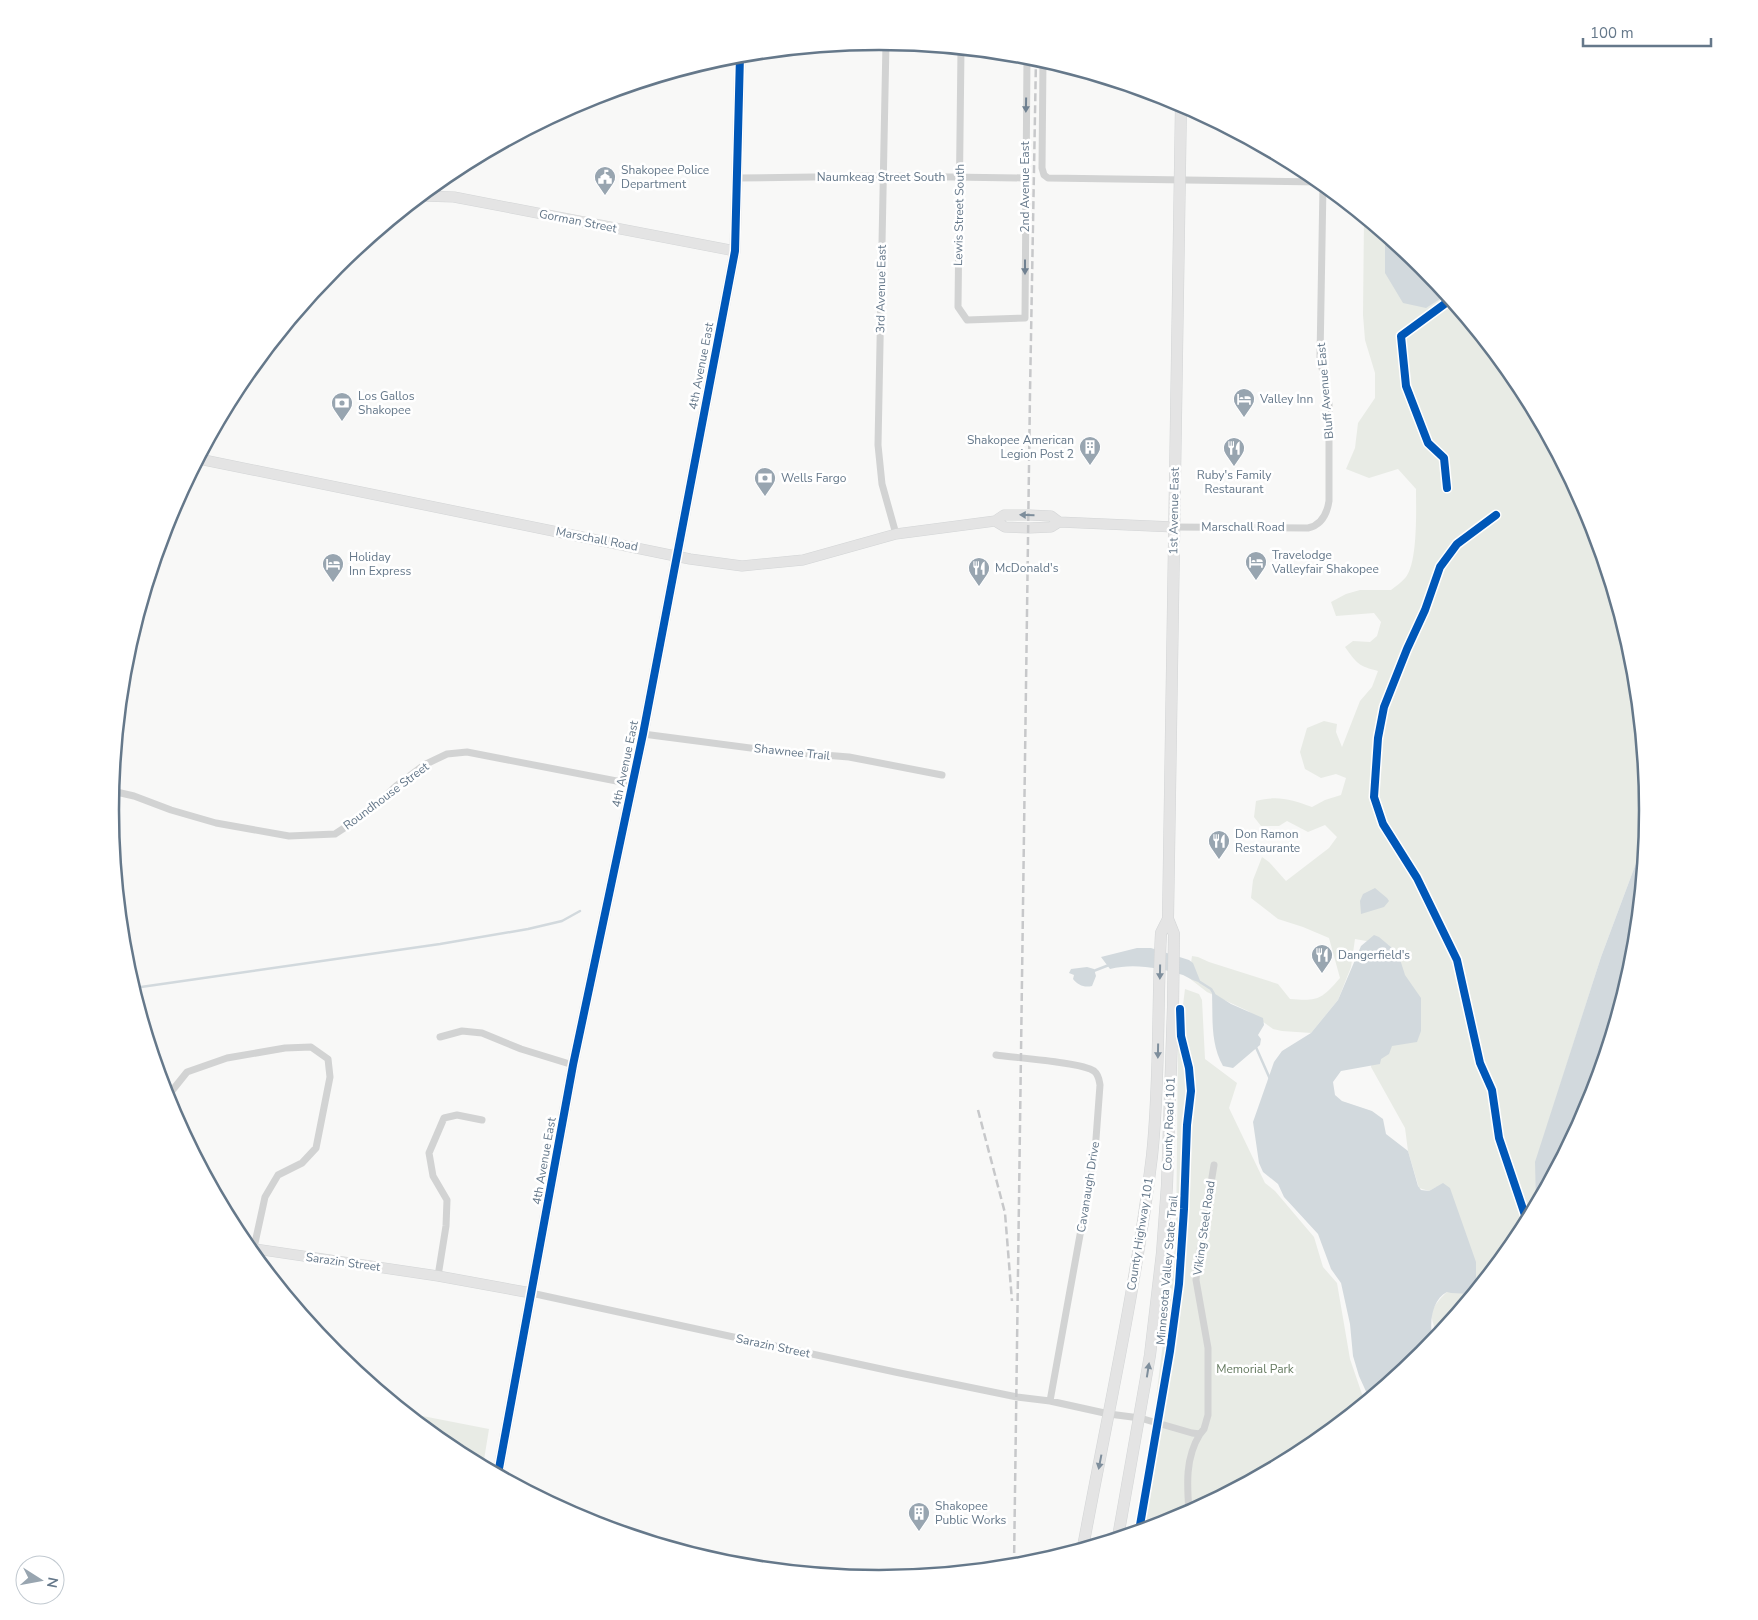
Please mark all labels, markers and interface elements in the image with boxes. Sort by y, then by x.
scale bar [1583,15,1710,47]
text: 100 m [1590,23,1634,43]
one-way arrow [1022,97,1030,113]
street label: 2nd Avenue East [1017,141,1033,233]
place label: Shakopee Police Department [621,162,709,192]
street label: Lewis Street South [950,164,968,266]
public building icon: Shakopee Police Department [593,165,617,196]
street label: Naumkeag Street South [817,169,945,185]
street label: Gorman Street [538,206,619,237]
street label: 3rd Avenue East [872,244,890,333]
one-way arrow [1021,259,1029,275]
street label: 4th Avenue East [685,320,717,411]
street label: Bluff Avenue East [1313,342,1337,440]
hotel icon: Valley Inn [1232,387,1256,418]
place label: Los Gallos Shakopee [358,388,415,418]
bank icon: Los Gallos Shakopee [330,391,354,422]
place label: Valley Inn [1259,391,1313,407]
place label: Shakopee American Legion Post 2 [967,432,1074,462]
building icon: Shakopee American Legion Post 2 [1078,435,1102,466]
restaurant icon: Ruby's Family Restaurant [1222,436,1246,467]
bank icon: Wells Fargo [753,466,777,497]
street label: 1st Avenue East [1165,466,1183,555]
place label: Ruby's Family Restaurant [1197,467,1272,497]
place label: Wells Fargo [781,470,847,486]
one-way arrow [1019,511,1035,519]
street label: Marschall Road [1201,519,1285,535]
street label: Marschall Road [555,523,639,555]
place label: Travelodge Valleyfair Shakopee [1271,547,1379,577]
place label: Holiday Inn Express [349,549,411,579]
hotel icon: Travelodge Valleyfair Shakopee [1244,550,1268,581]
hotel icon: Holiday Inn Express [321,552,345,583]
restaurant icon: McDonald's [967,556,991,587]
place label: McDonald's [995,560,1059,576]
street label: 4th Avenue East [608,718,642,809]
street label: Shawnee Trail [753,740,831,764]
street label: Roundhouse Street [340,758,433,833]
place label: Don Ramon Restaurante [1235,826,1300,856]
restaurant icon: Don Ramon Restaurante [1207,829,1231,860]
restaurant icon: Dangerfield's [1310,943,1334,974]
place label: Dangerfield's [1338,947,1410,963]
one-way arrow [1156,965,1164,981]
one-way arrow [1154,1044,1162,1060]
street label: County Road 101 [1159,1077,1179,1171]
street label: 4th Avenue East [528,1115,560,1206]
street label: Cavanaugh Drive [1073,1140,1103,1234]
street label: County Highway 101 [1123,1176,1157,1292]
street label: Viking Steel Road [1189,1180,1219,1277]
street label: Minnesota Valley State Trail [1152,1194,1182,1346]
street label: Sarazin Street [305,1249,382,1275]
street label: Sarazin Street [734,1330,812,1362]
park label: Memorial Park [1216,1361,1295,1377]
one-way arrow [1144,1362,1152,1378]
one-way arrow [1095,1455,1103,1471]
place label: Shakopee Public Works [935,1498,1007,1528]
building icon: Shakopee Public Works [907,1501,931,1532]
north arrow [15,1555,65,1605]
text: N [42,1575,63,1589]

